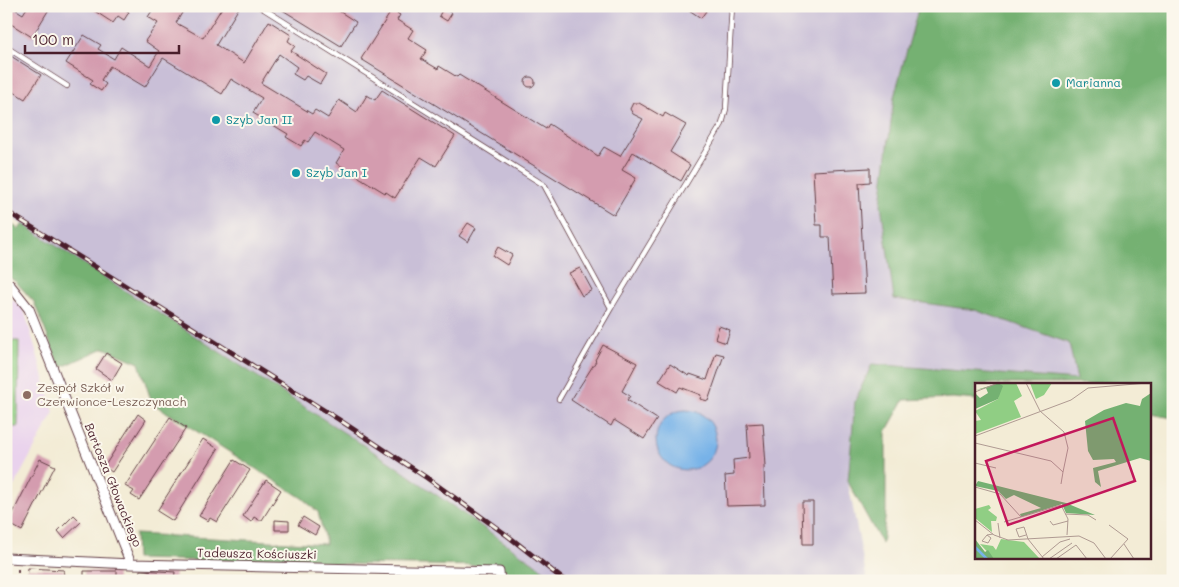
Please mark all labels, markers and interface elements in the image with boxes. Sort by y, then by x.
scale bar [25,22,179,54]
text: 100 m [32,29,74,49]
place label: Marianna [1066,74,1121,90]
marker: Marianna [1050,77,1062,89]
place label: Szyb Jan II [226,111,292,127]
marker: Szyb Jan II [210,114,222,126]
place label: Szyb Jan I [306,164,367,180]
marker: Szyb Jan I [290,167,302,179]
place label: Zespół Szkół w Czerwionce-Leszczynach [37,379,186,409]
inset map [975,383,1152,560]
marker: Zespół Szkół w Czerwionce-Leszczynach [21,389,33,401]
street label: Bartosza Głowackiego [82,420,146,549]
street label: Tadeusza Kościuszki [197,544,317,562]

